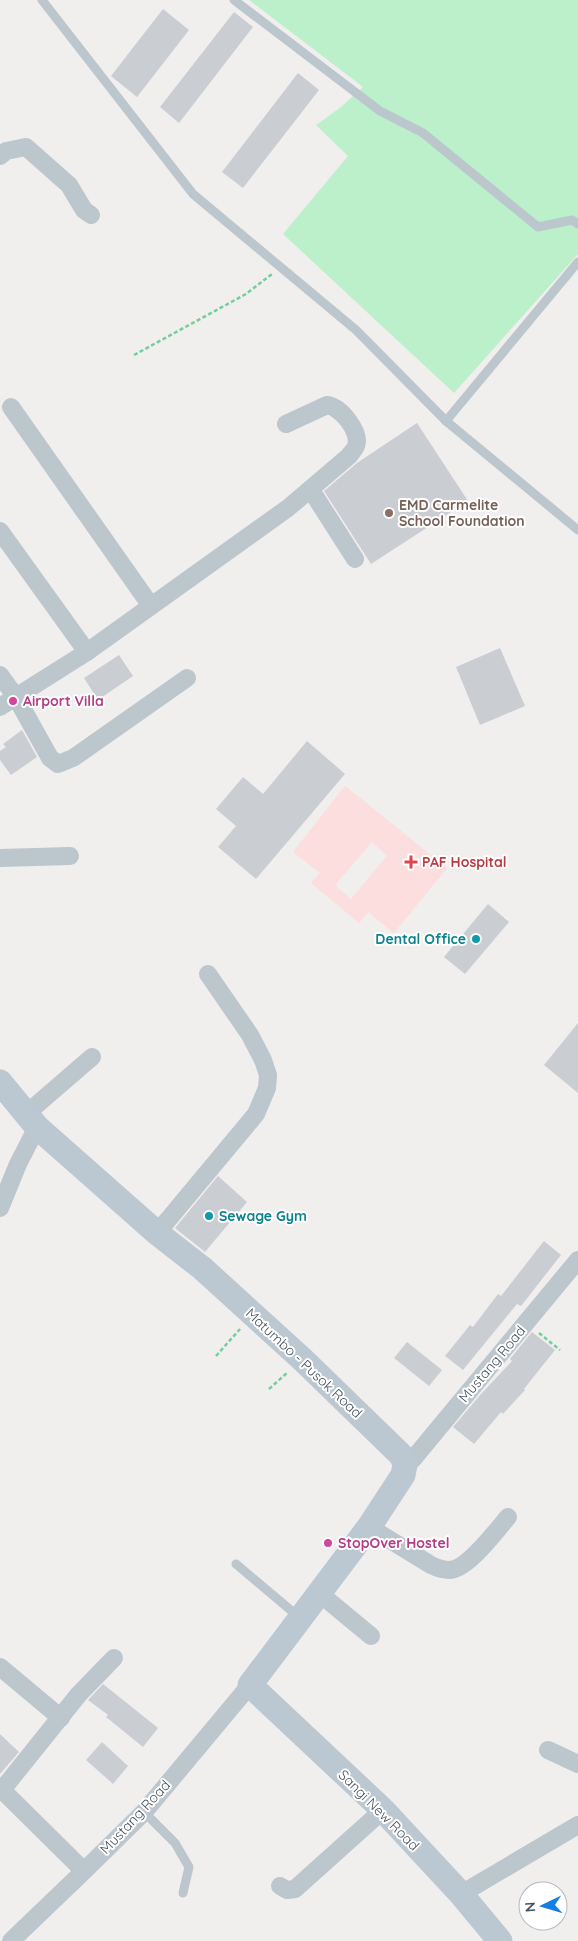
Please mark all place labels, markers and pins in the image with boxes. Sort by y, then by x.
place label: EMD Carmelite School Foundation [399,496,525,530]
marker: EMD Carmelite School Foundation [383,507,395,519]
place label: Airport Villa [23,692,104,710]
marker: Airport Villa [7,695,19,707]
place label: PAF Hospital [422,853,507,871]
marker: PAF Hospital [404,855,418,869]
place label: Dental Office [375,930,466,948]
marker: Dental Office [470,933,482,945]
place label: Sewage Gym [219,1207,307,1225]
marker: Sewage Gym [203,1210,215,1222]
place label: StopOver Hostel [338,1534,449,1552]
marker: StopOver Hostel [322,1537,334,1549]

